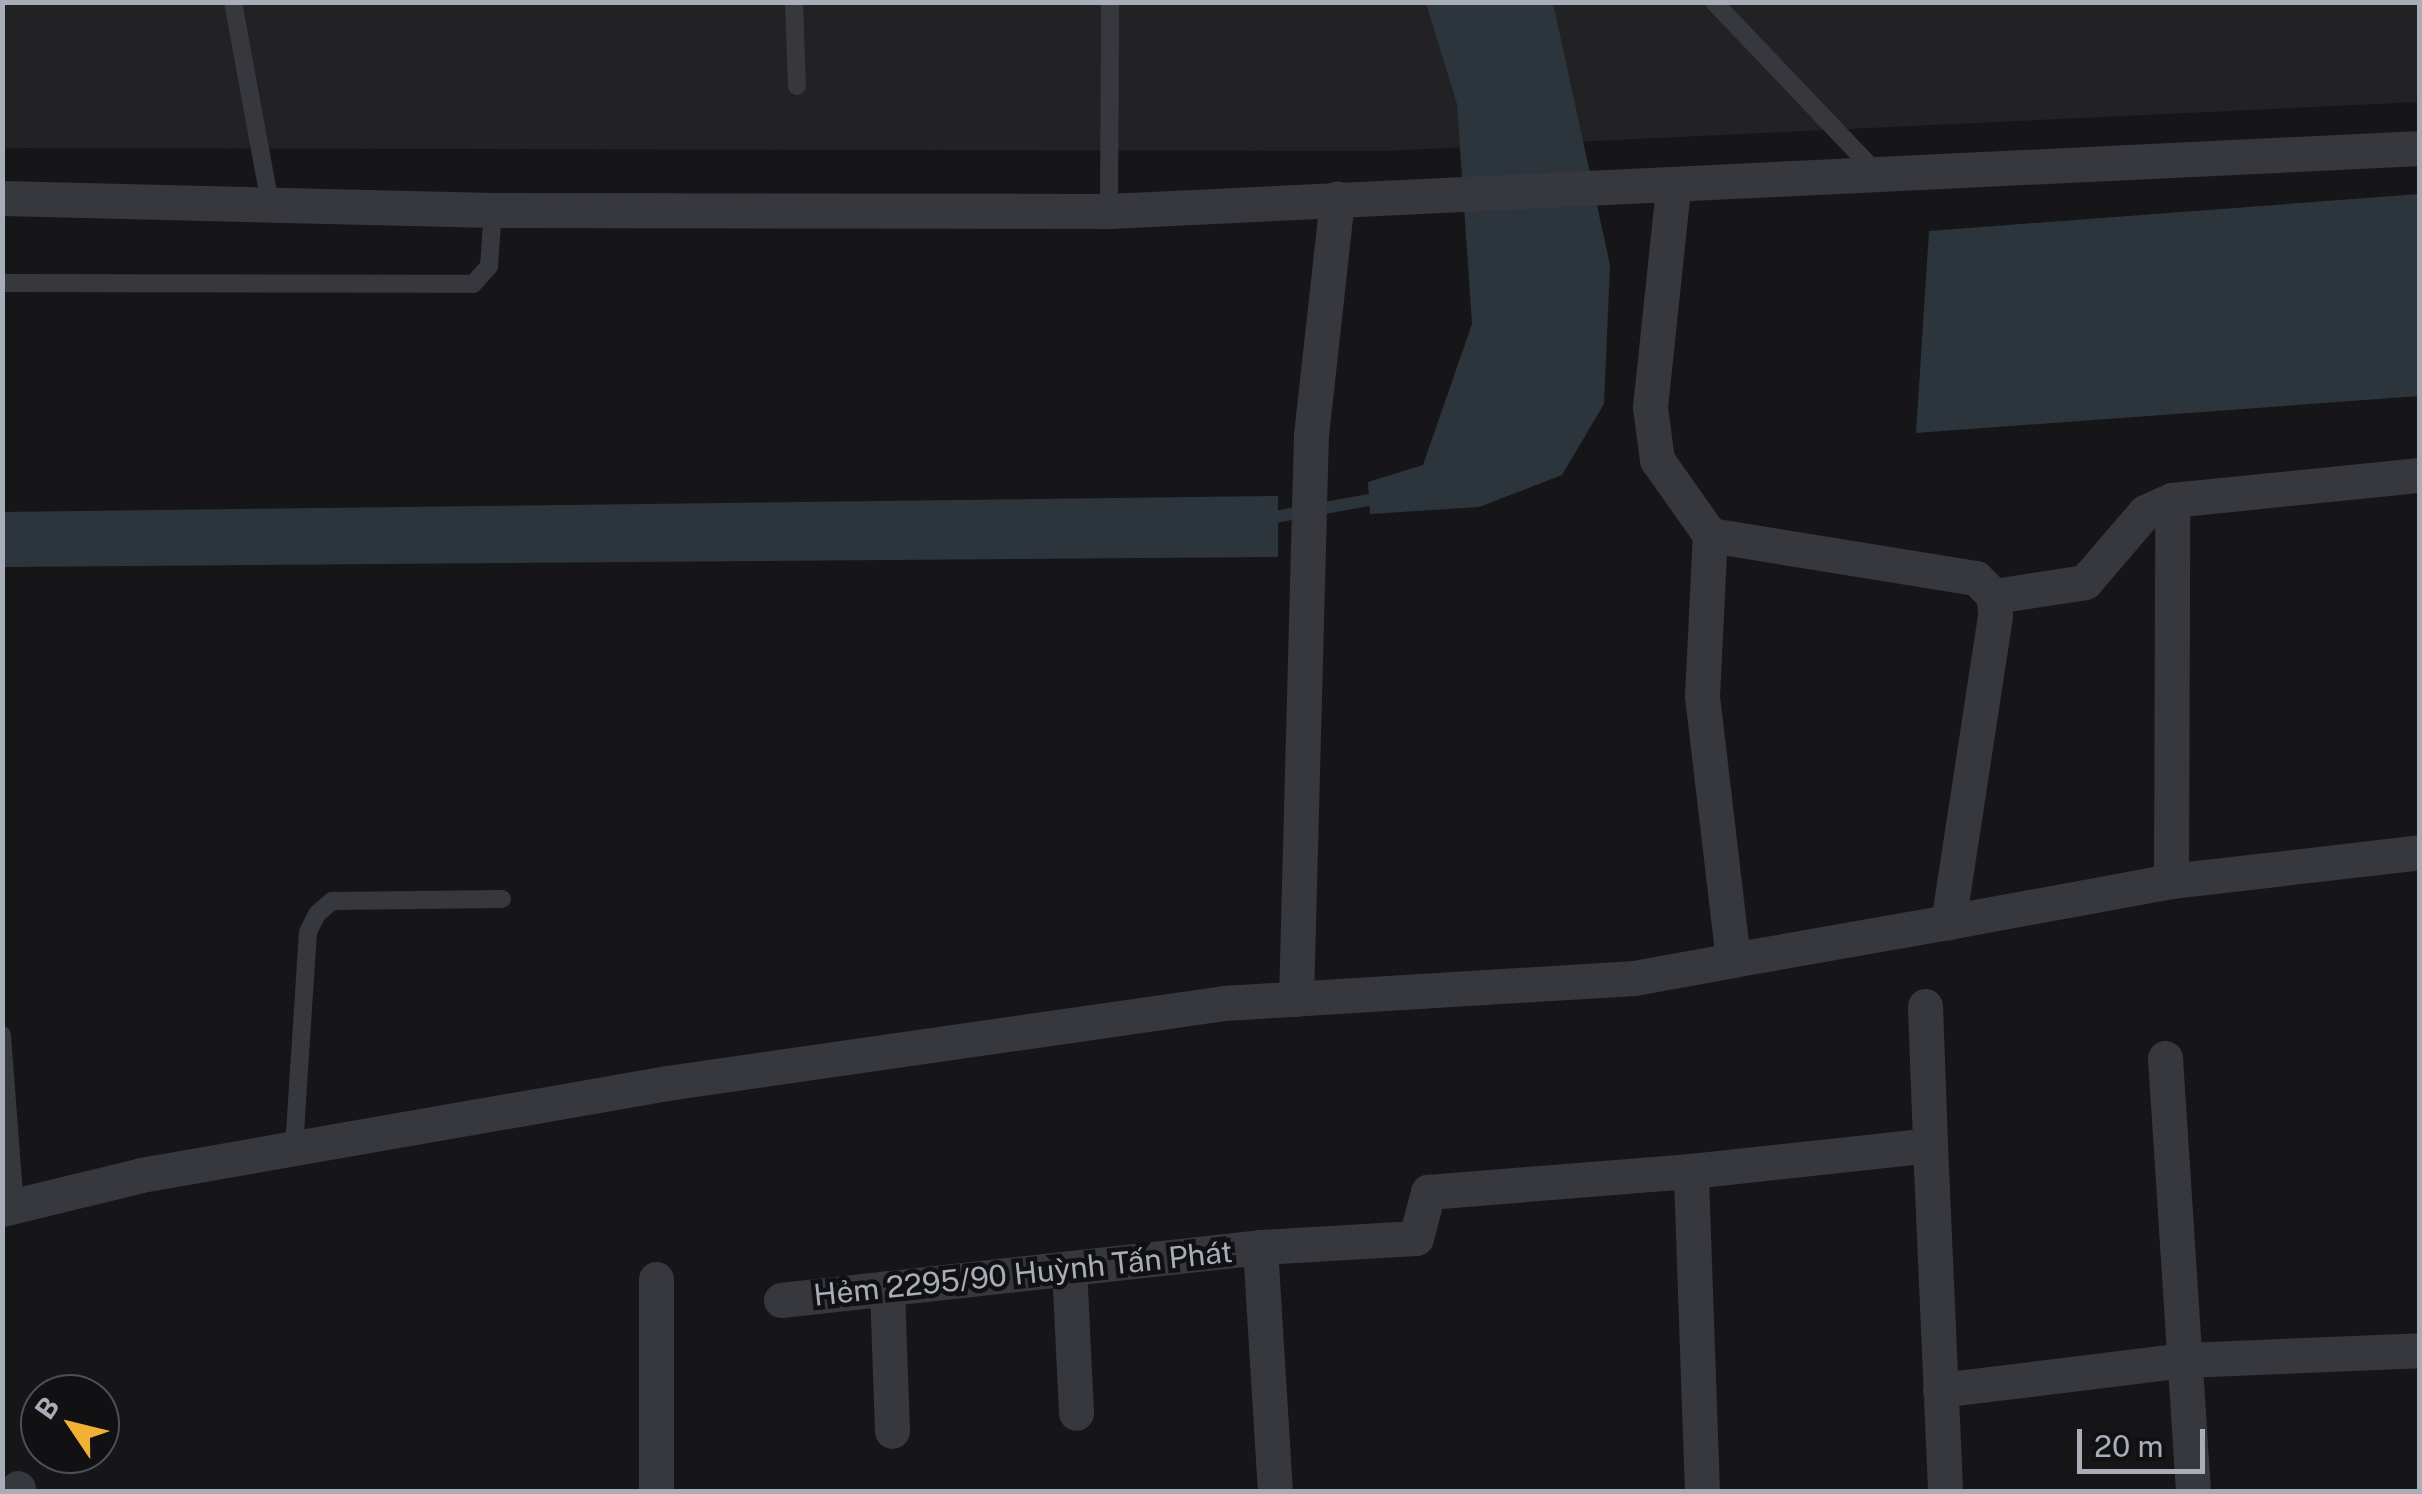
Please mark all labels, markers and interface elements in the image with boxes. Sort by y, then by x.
street label: Hẻm 2295/90 Huỳnh Tấn Phát [812,1233,1234,1313]
north arrow [20,1374,120,1474]
text: B [28,1390,66,1425]
scale bar [2082,1409,2210,1471]
text: 20 m [2094,1428,2163,1464]

